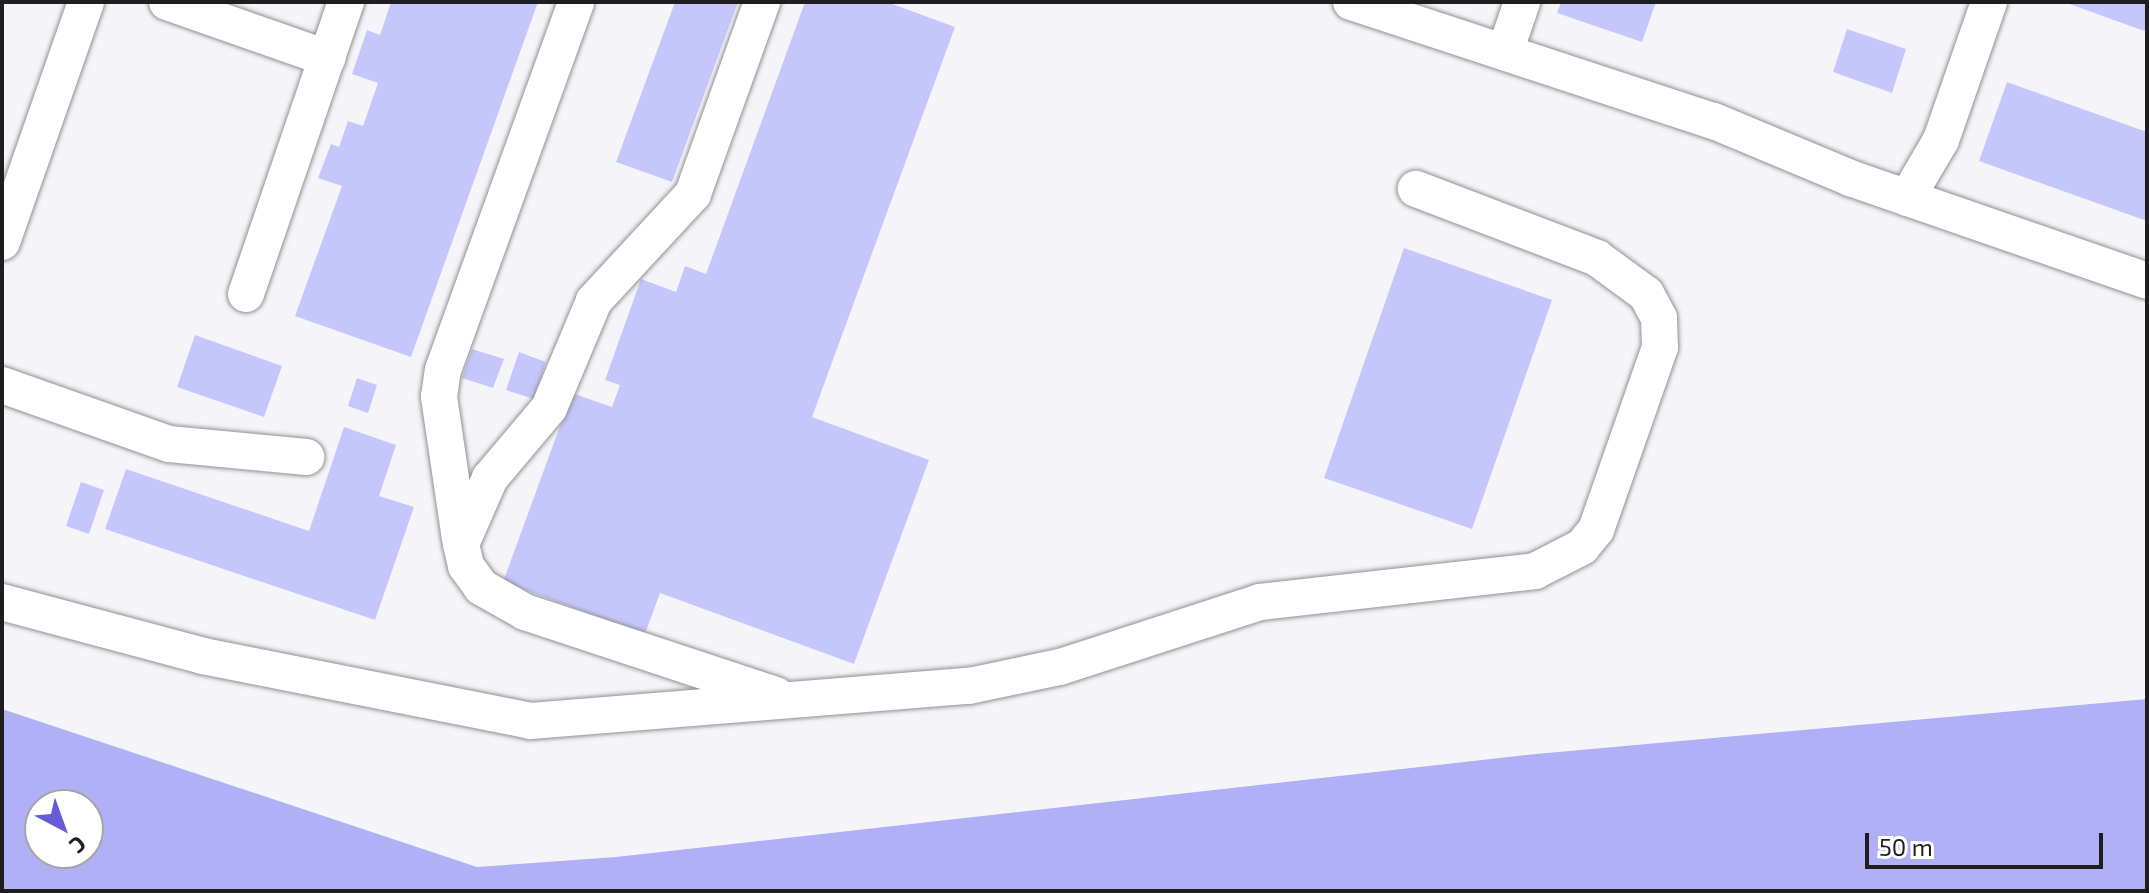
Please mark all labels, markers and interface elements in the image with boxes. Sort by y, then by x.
north arrow [24,789,104,869]
scale bar [1869,817,2107,867]
text: С [65,832,92,860]
text: 50 m [1879,832,1933,861]

